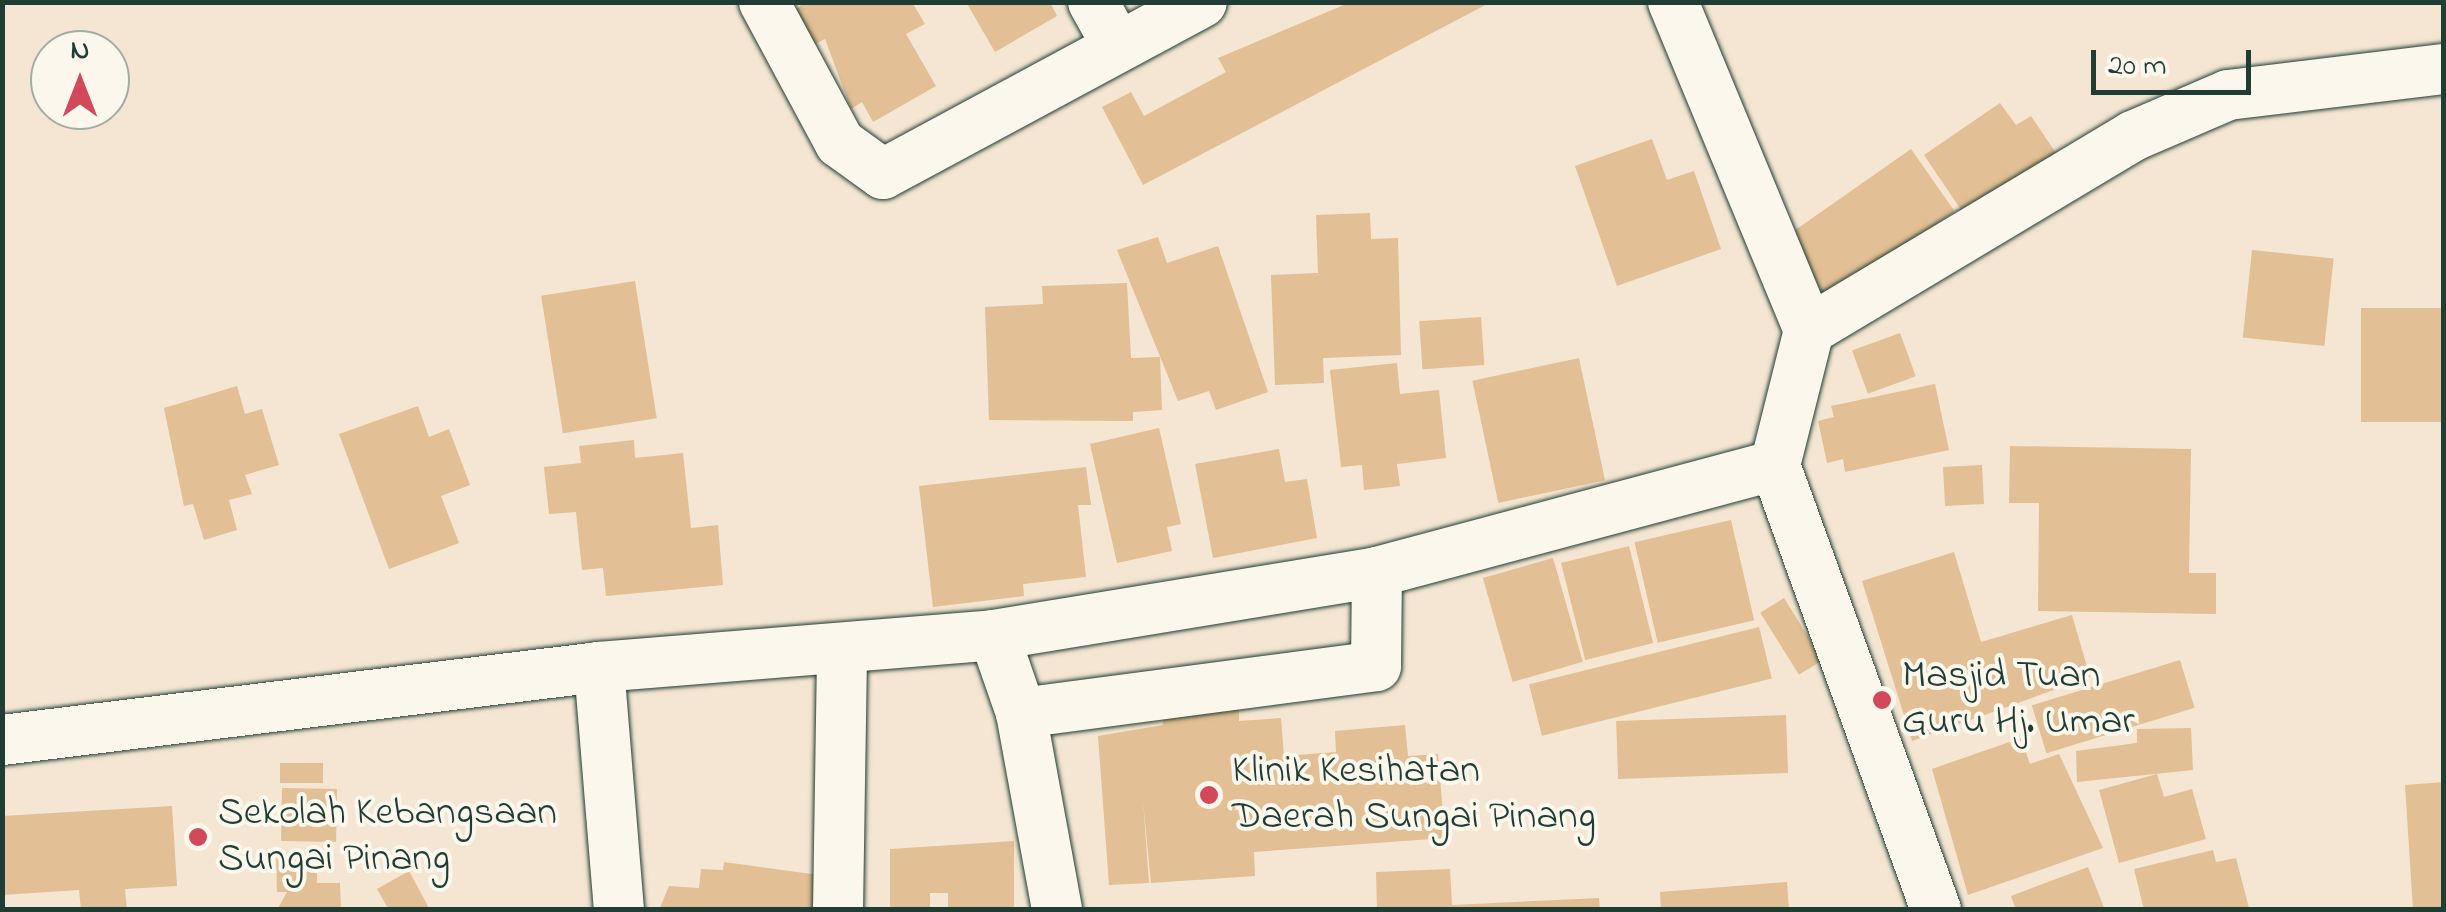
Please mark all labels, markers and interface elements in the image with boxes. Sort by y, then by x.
north arrow [30,30,130,130]
scale bar [2096,30,2256,92]
text: N [71,31,89,72]
text: 20 m [2108,45,2167,89]
place label: Masjid Tuan Guru Hj. Umar [1902,653,2135,747]
marker: Masjid Tuan Guru Hj. Umar [1871,689,1893,711]
place label: Klinik Kesihatan Daerah Sungai Pinang [1232,748,1596,842]
marker: Klinik Kesihatan Daerah Sungai Pinang [1196,782,1222,808]
place label: Sekolah Kebangsaan Sungai Pinang [218,790,557,884]
marker: Sekolah Kebangsaan Sungai Pinang [187,826,209,848]

